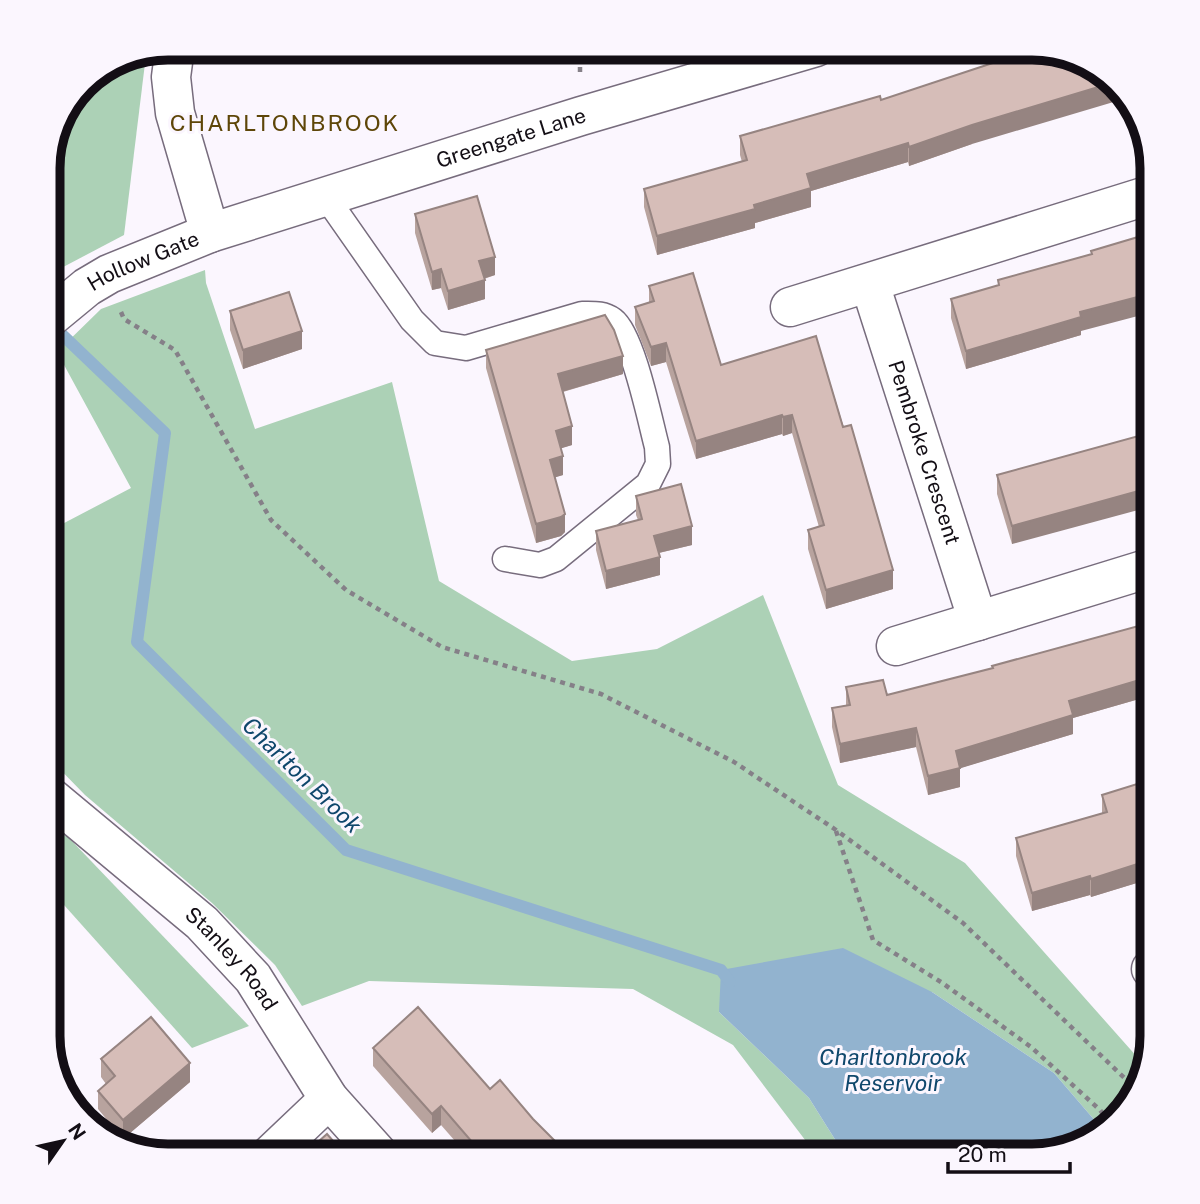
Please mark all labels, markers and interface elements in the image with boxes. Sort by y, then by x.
street label: Greengate Lane [433,102,589,173]
district label: CHARLTONBROOK [170,109,400,136]
street label: Hollow Gate [83,226,203,296]
street label: Pembroke Crescent [883,357,966,548]
water label: Charlton Brook [237,711,368,839]
street label: Stanley Road [180,901,283,1015]
water label: Charltonbrook Reservoir [819,1043,968,1096]
north arrow [28,1106,98,1176]
text: N [64,1119,90,1144]
scale bar [948,1130,1070,1174]
text: 20 m [958,1142,1007,1167]

